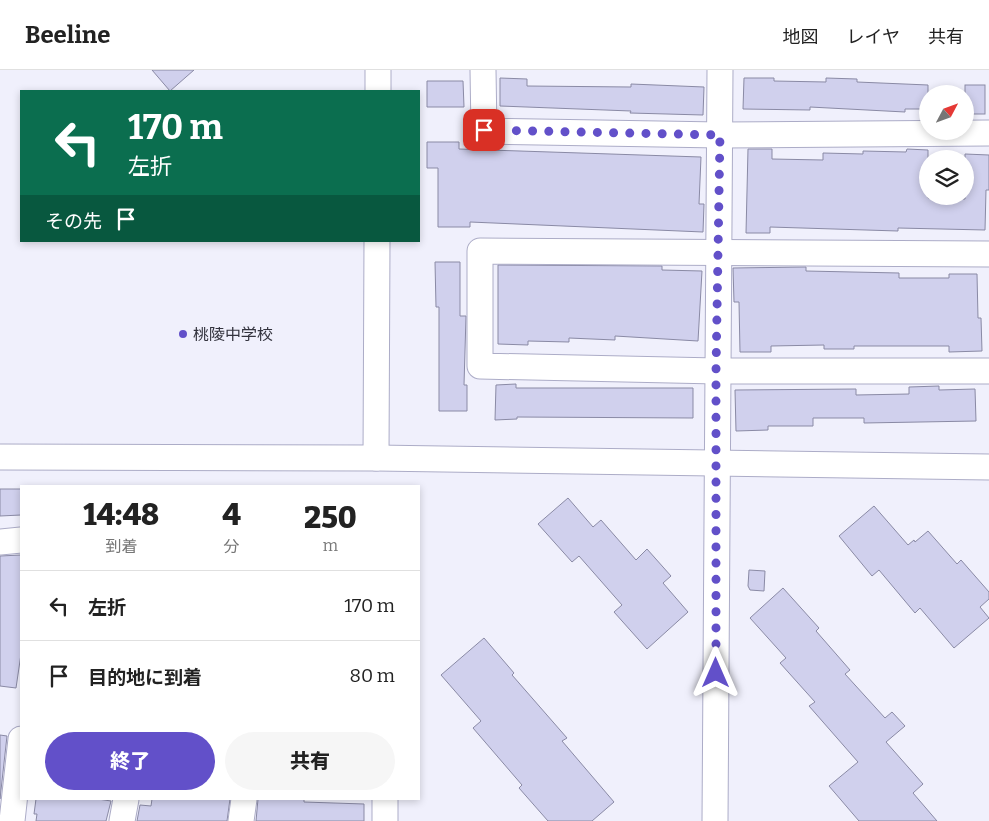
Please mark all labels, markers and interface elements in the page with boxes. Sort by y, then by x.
text: Beeline [25,21,110,49]
text: 地図 [783,26,819,48]
text: レイヤ [847,26,900,48]
text: 共有 [928,26,964,48]
north arrow [919,85,974,140]
map controls [919,85,974,205]
text: 170 m [128,106,223,148]
pin [463,109,505,151]
icon: left [45,110,110,175]
icon: arrive [470,116,498,144]
button: layers [919,150,974,205]
text: 左折 [128,153,172,180]
icon: arrive [112,205,140,233]
text: その先 [45,210,102,233]
place label: 桃陵中学校 [193,325,273,344]
marker: 桃陵中学校 [177,328,189,340]
text: 14:48 [83,497,159,533]
text: 4 [222,497,241,533]
text: 250 [304,500,357,536]
text: m [323,536,338,555]
text: 到着 [105,537,137,556]
text: 分 [224,537,240,556]
icon: left [45,592,73,620]
text: 170 m [344,594,395,617]
text: 左折 [88,596,126,619]
position arrow [689,646,741,698]
icon: arrive [45,662,73,690]
text: 80 m [349,664,395,687]
text: 目的地に到着 [88,666,202,689]
button: 終了 [45,732,215,790]
button: 共有 [225,732,395,790]

